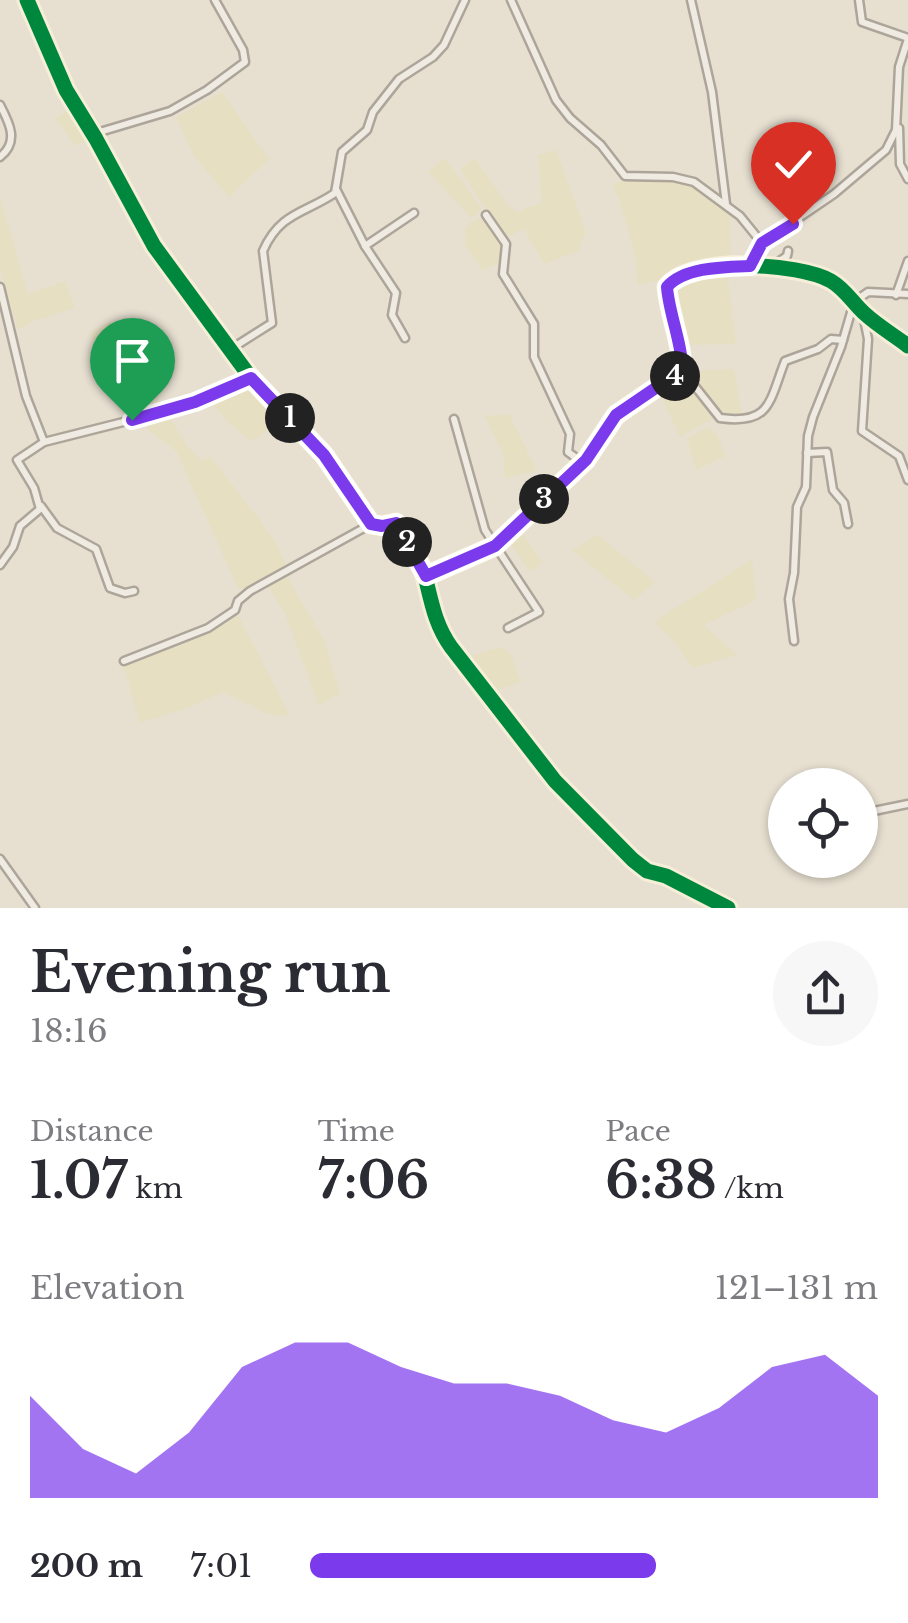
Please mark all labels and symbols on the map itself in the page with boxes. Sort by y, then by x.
pin [751,122,836,225]
pin [90,318,175,421]
pin: 4 [650,351,700,401]
pin: 1 [265,393,315,443]
pin: 3 [519,474,569,524]
pin: 2 [382,517,432,567]

